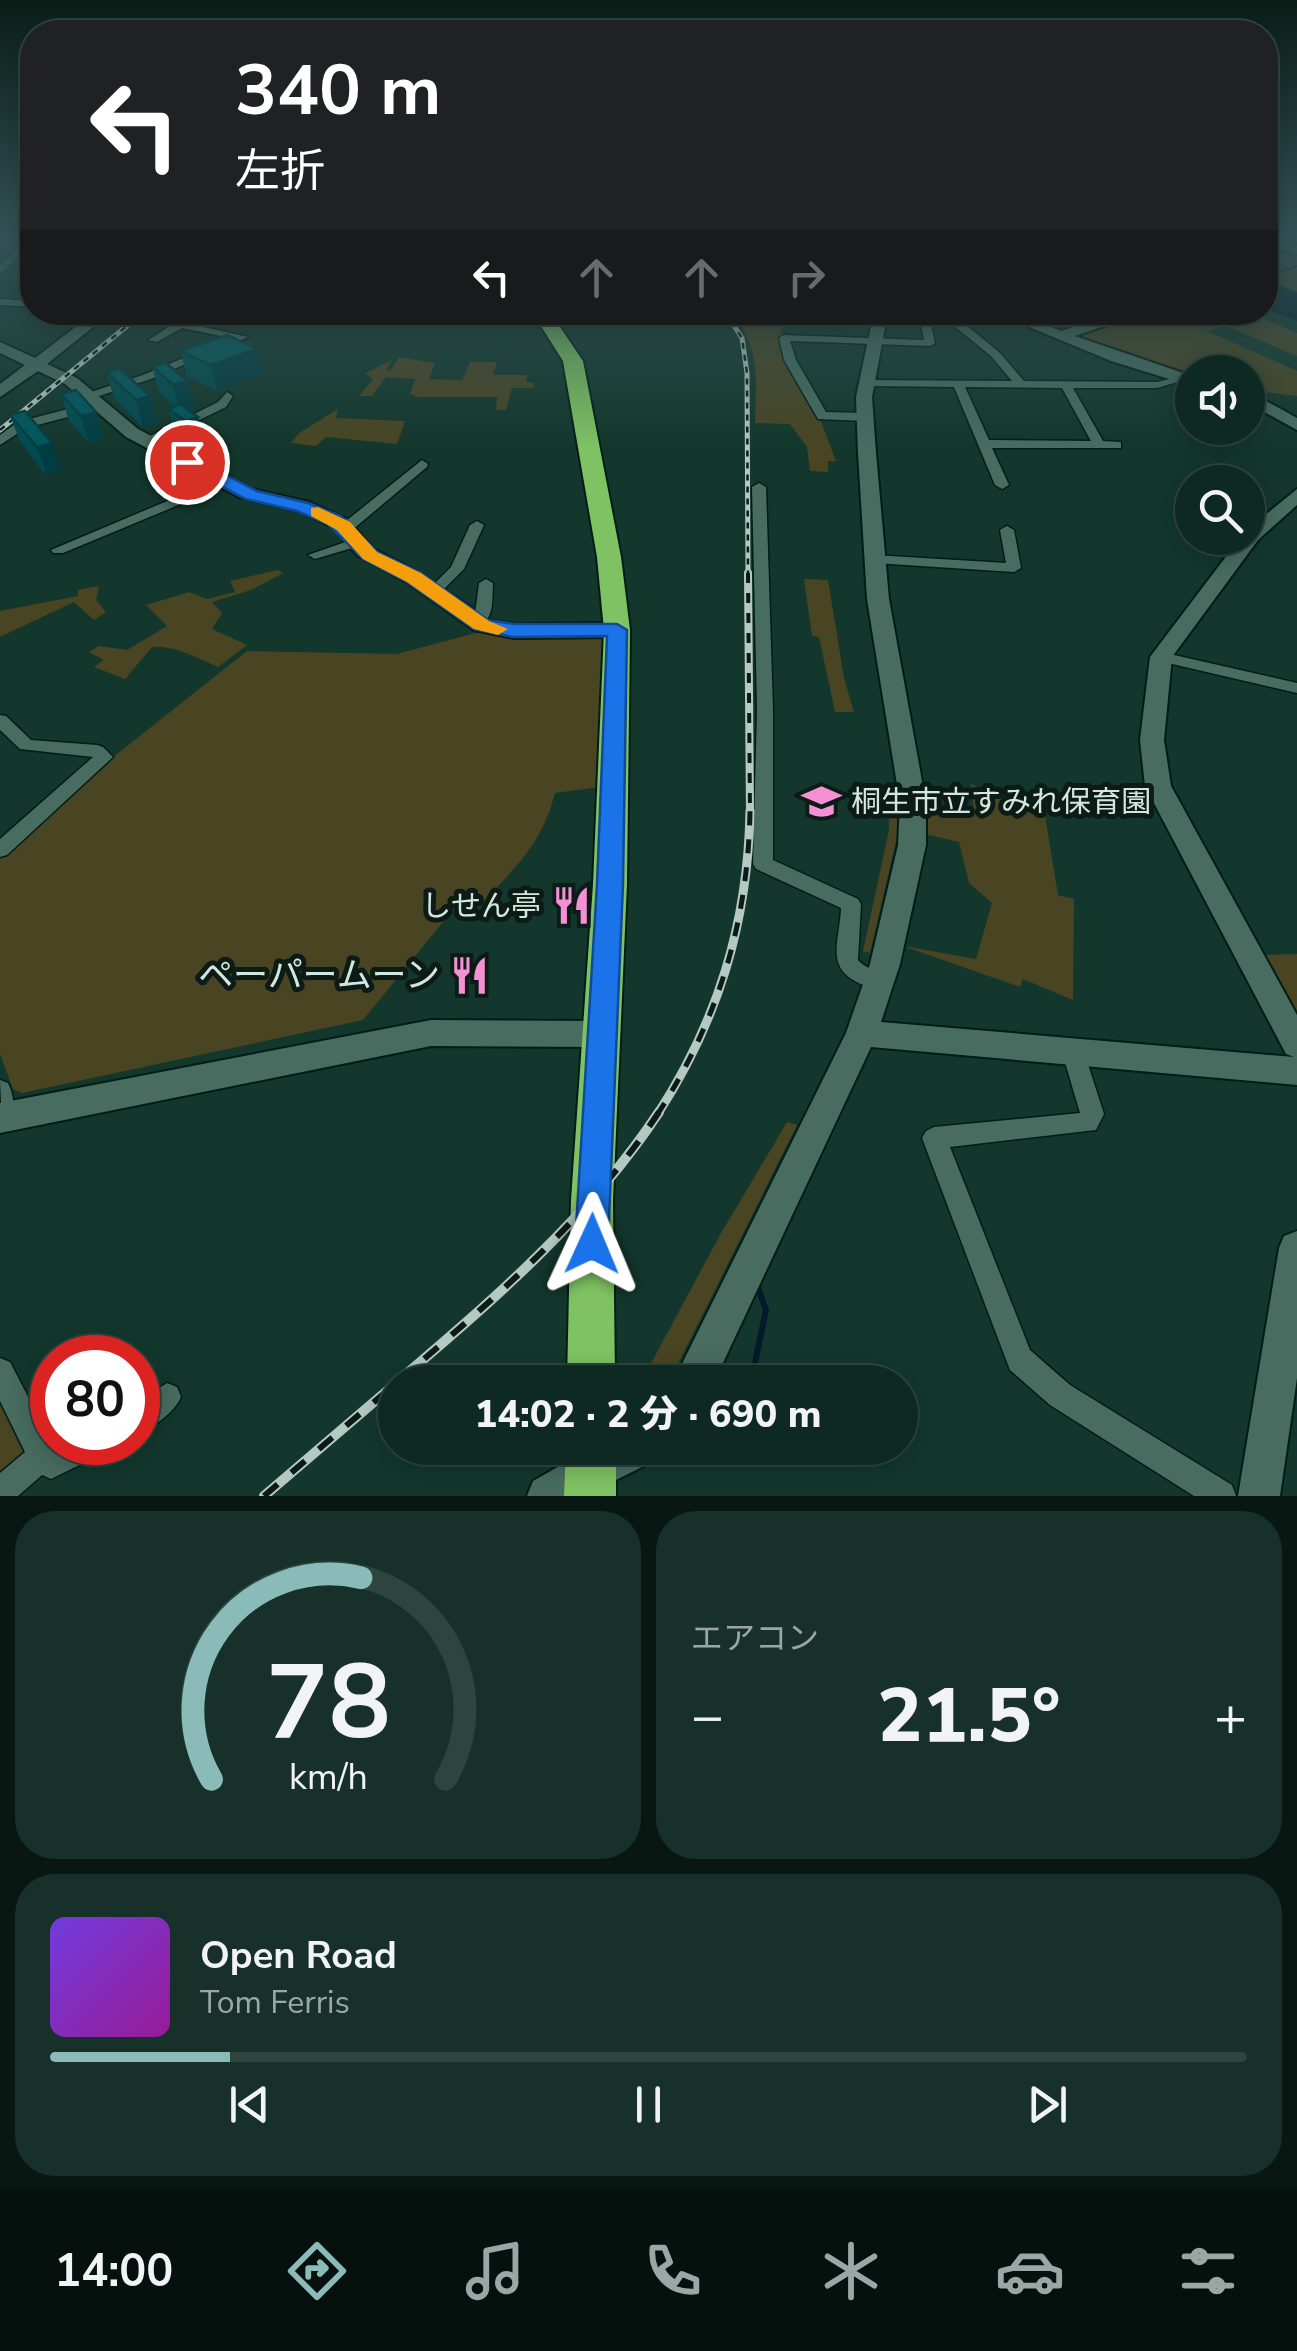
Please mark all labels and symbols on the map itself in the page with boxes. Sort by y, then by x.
pin [145,420,230,505]
school or university icon: 桐生市立すみれ保育園 [800,781,842,823]
place label: 桐生市立すみれ保育園 [851,782,1151,823]
restaurant icon: しせん亭 [550,885,592,927]
place label: しせん亭 [421,886,541,927]
place label: ペーパームーン [198,952,440,999]
restaurant icon: ペーパームーン [449,954,491,996]
position arrow [540,1192,644,1296]
speed limit sign: 80 [30,1335,160,1465]

